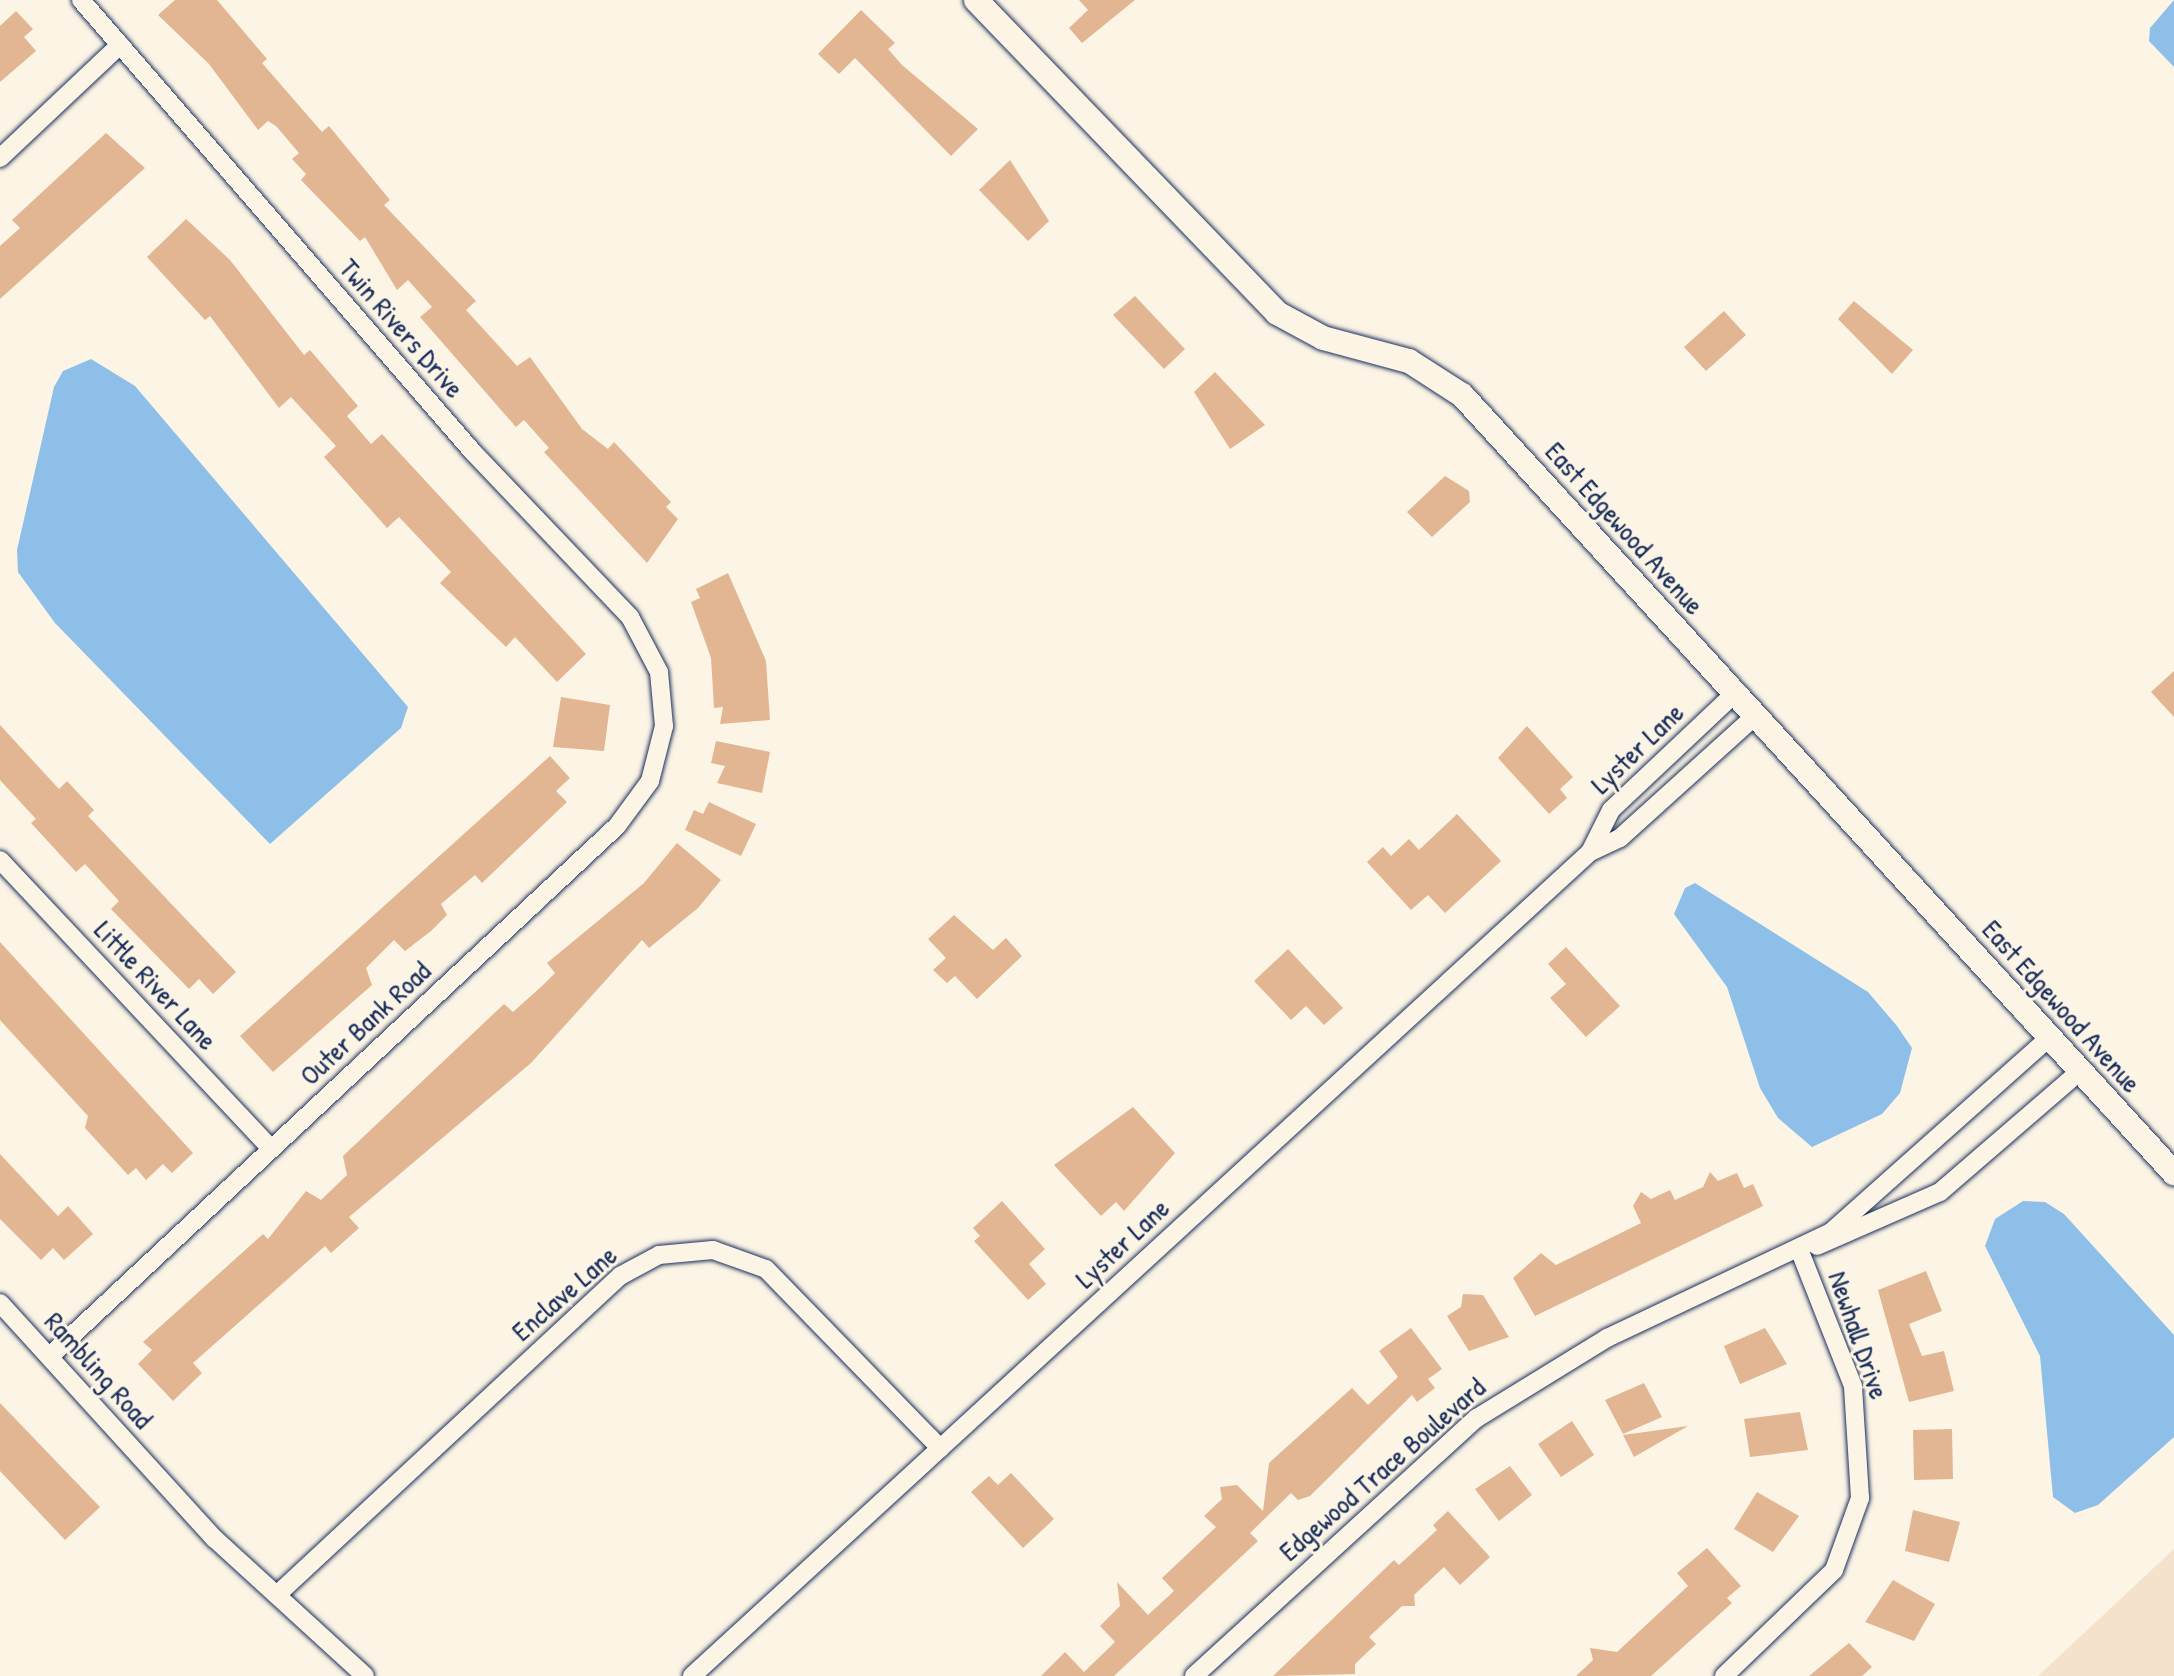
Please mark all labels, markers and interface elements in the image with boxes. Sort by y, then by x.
street label: Twin Rivers Drive [332,252,472,404]
street label: East Edgewood Avenue [1539,435,1711,621]
street label: Lyster Lane [1584,696,1690,800]
street label: Little River Lane [88,913,224,1057]
street label: East Edgewood Avenue [1976,913,2148,1099]
street label: Outer Bank Road [293,954,437,1092]
street label: Lyster Lane [1068,1191,1176,1295]
street label: Enclave Lane [505,1238,623,1348]
street label: Newhall Drive [1821,1267,1897,1403]
street label: Rambling Road [38,1305,160,1435]
street label: Edgewood Trace Boulevard [1272,1370,1492,1568]

